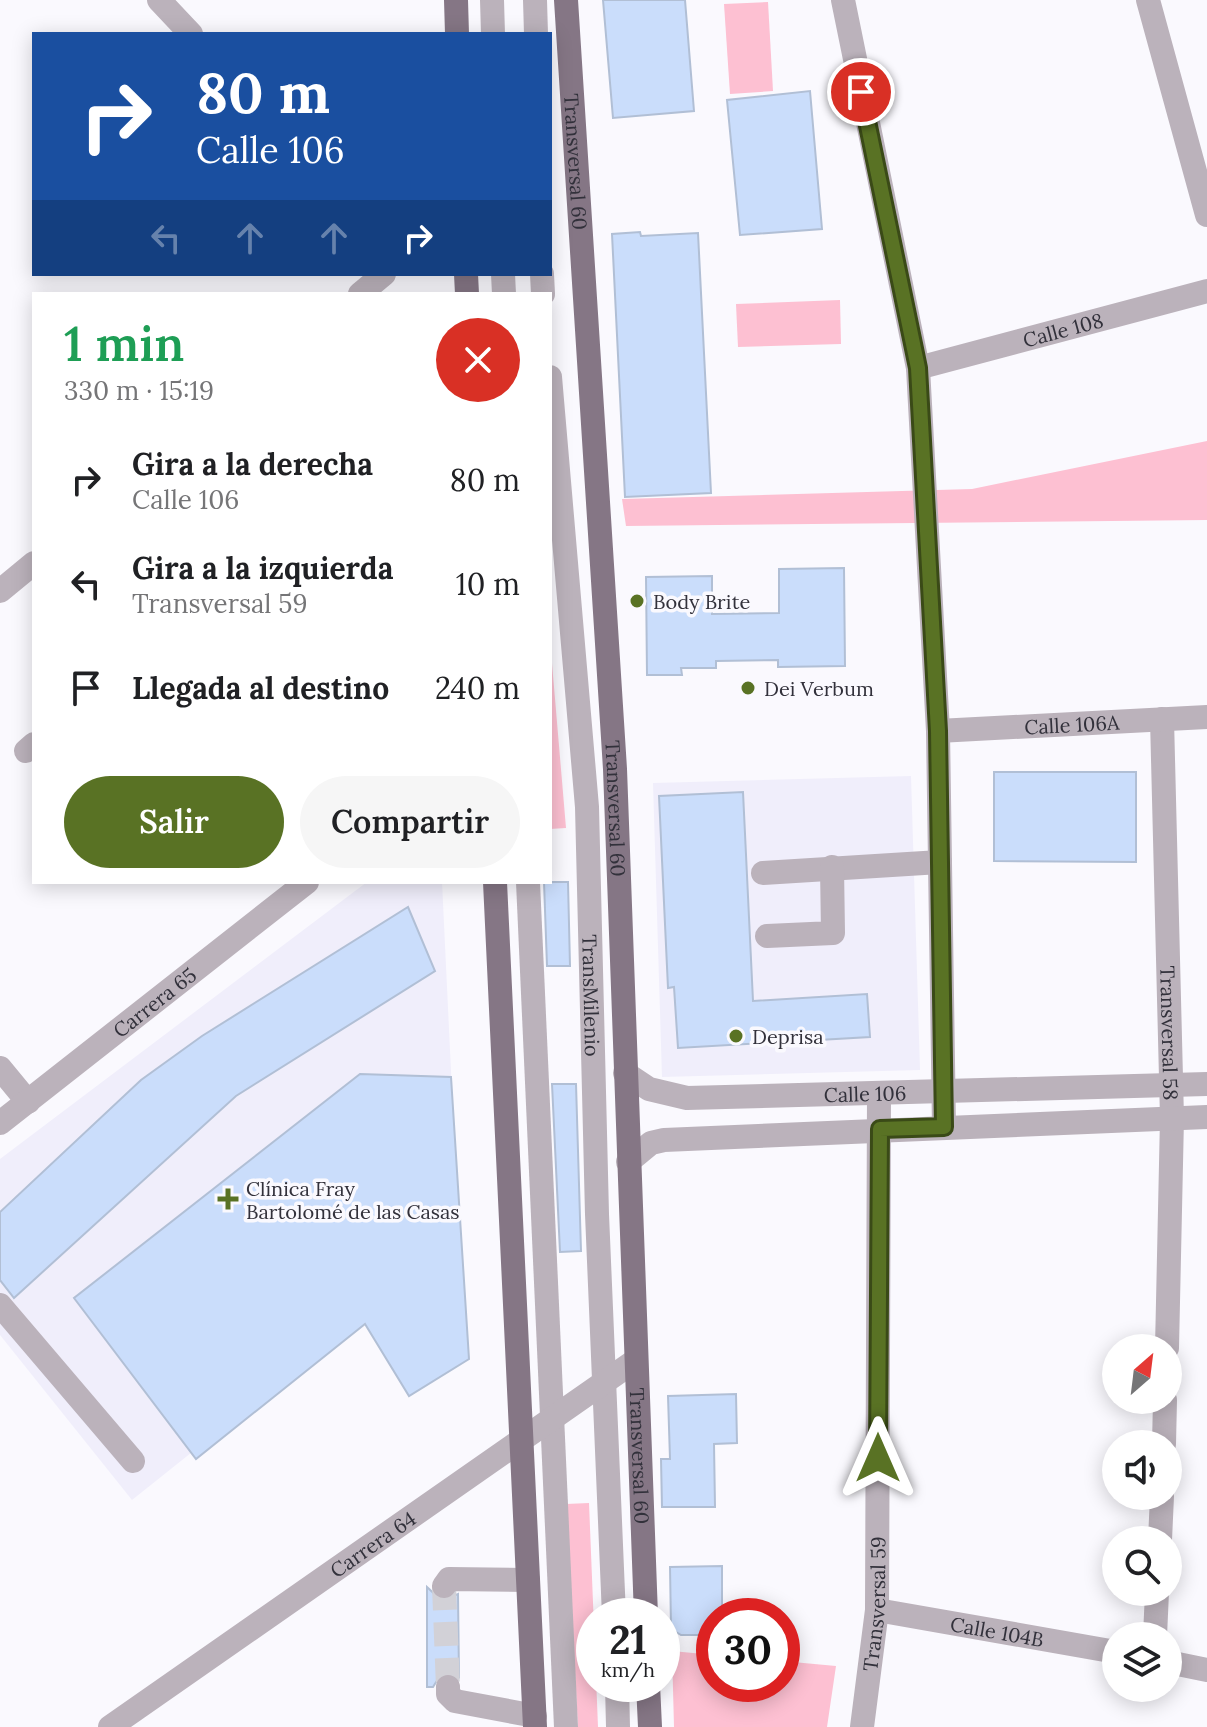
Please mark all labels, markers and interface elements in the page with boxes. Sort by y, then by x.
text: 80 m [196,57,330,128]
pin [827,58,895,126]
icon: right [64,64,168,168]
icon: arrive [839,70,883,114]
street label: Transversal 60 [559,93,593,231]
text: Calle 106 [196,127,345,173]
icon: left [144,216,188,260]
icon: ahead [228,216,272,260]
icon: ahead [312,216,356,260]
icon: right [396,216,440,260]
street label: Calle 108 [1020,307,1106,352]
text: 1 min [64,313,184,374]
button: close [436,318,520,402]
text: 330 m · 15:19 [64,374,214,407]
text: Gira a la derecha [132,445,373,483]
icon: right [64,458,108,502]
text: 80 m [450,461,520,499]
text: Calle 106 [132,483,239,516]
text: Gira a la izquierda [132,549,393,587]
icon: left [64,562,108,606]
text: 10 m [456,565,520,603]
text: Transversal 59 [132,587,307,620]
place label: Body Brite [653,589,750,614]
marker: Body Brite [628,592,646,610]
icon: arrive [64,666,108,710]
text: Llegada al destino [132,669,389,707]
text: 240 m [435,669,520,707]
place label: Dei Verbum [764,676,874,701]
marker: Dei Verbum [739,679,757,697]
street label: Calle 106A [1024,709,1120,739]
street label: Transversal 60 [601,739,631,877]
button: Salir [64,776,284,868]
button: Compartir [300,776,520,868]
street label: TransMilenio [578,934,606,1057]
street label: Carrera 65 [108,962,201,1042]
street label: Transversal 58 [1156,965,1184,1101]
place label: Deprisa [752,1024,824,1049]
marker: Deprisa [727,1027,745,1045]
street label: Calle 106 [823,1080,907,1107]
place label: Clínica Fray Bartolomé de las Casas [246,1176,460,1224]
marker: Clínica Fray Bartolomé de las Casas [217,1188,239,1210]
north arrow [1102,1334,1182,1414]
map controls [1102,1334,1182,1702]
street label: Transversal 60 [625,1387,655,1525]
position arrow [836,1416,920,1500]
button: sound [1102,1430,1182,1510]
street label: Carrera 64 [325,1505,420,1582]
button: search [1102,1526,1182,1606]
street label: Transversal 59 [857,1536,890,1673]
speed limit sign: 30 [696,1598,800,1702]
street label: Calle 104B [949,1611,1046,1652]
text: 21 [609,1614,647,1665]
button: layers [1102,1622,1182,1702]
text: km/h [601,1657,655,1682]

